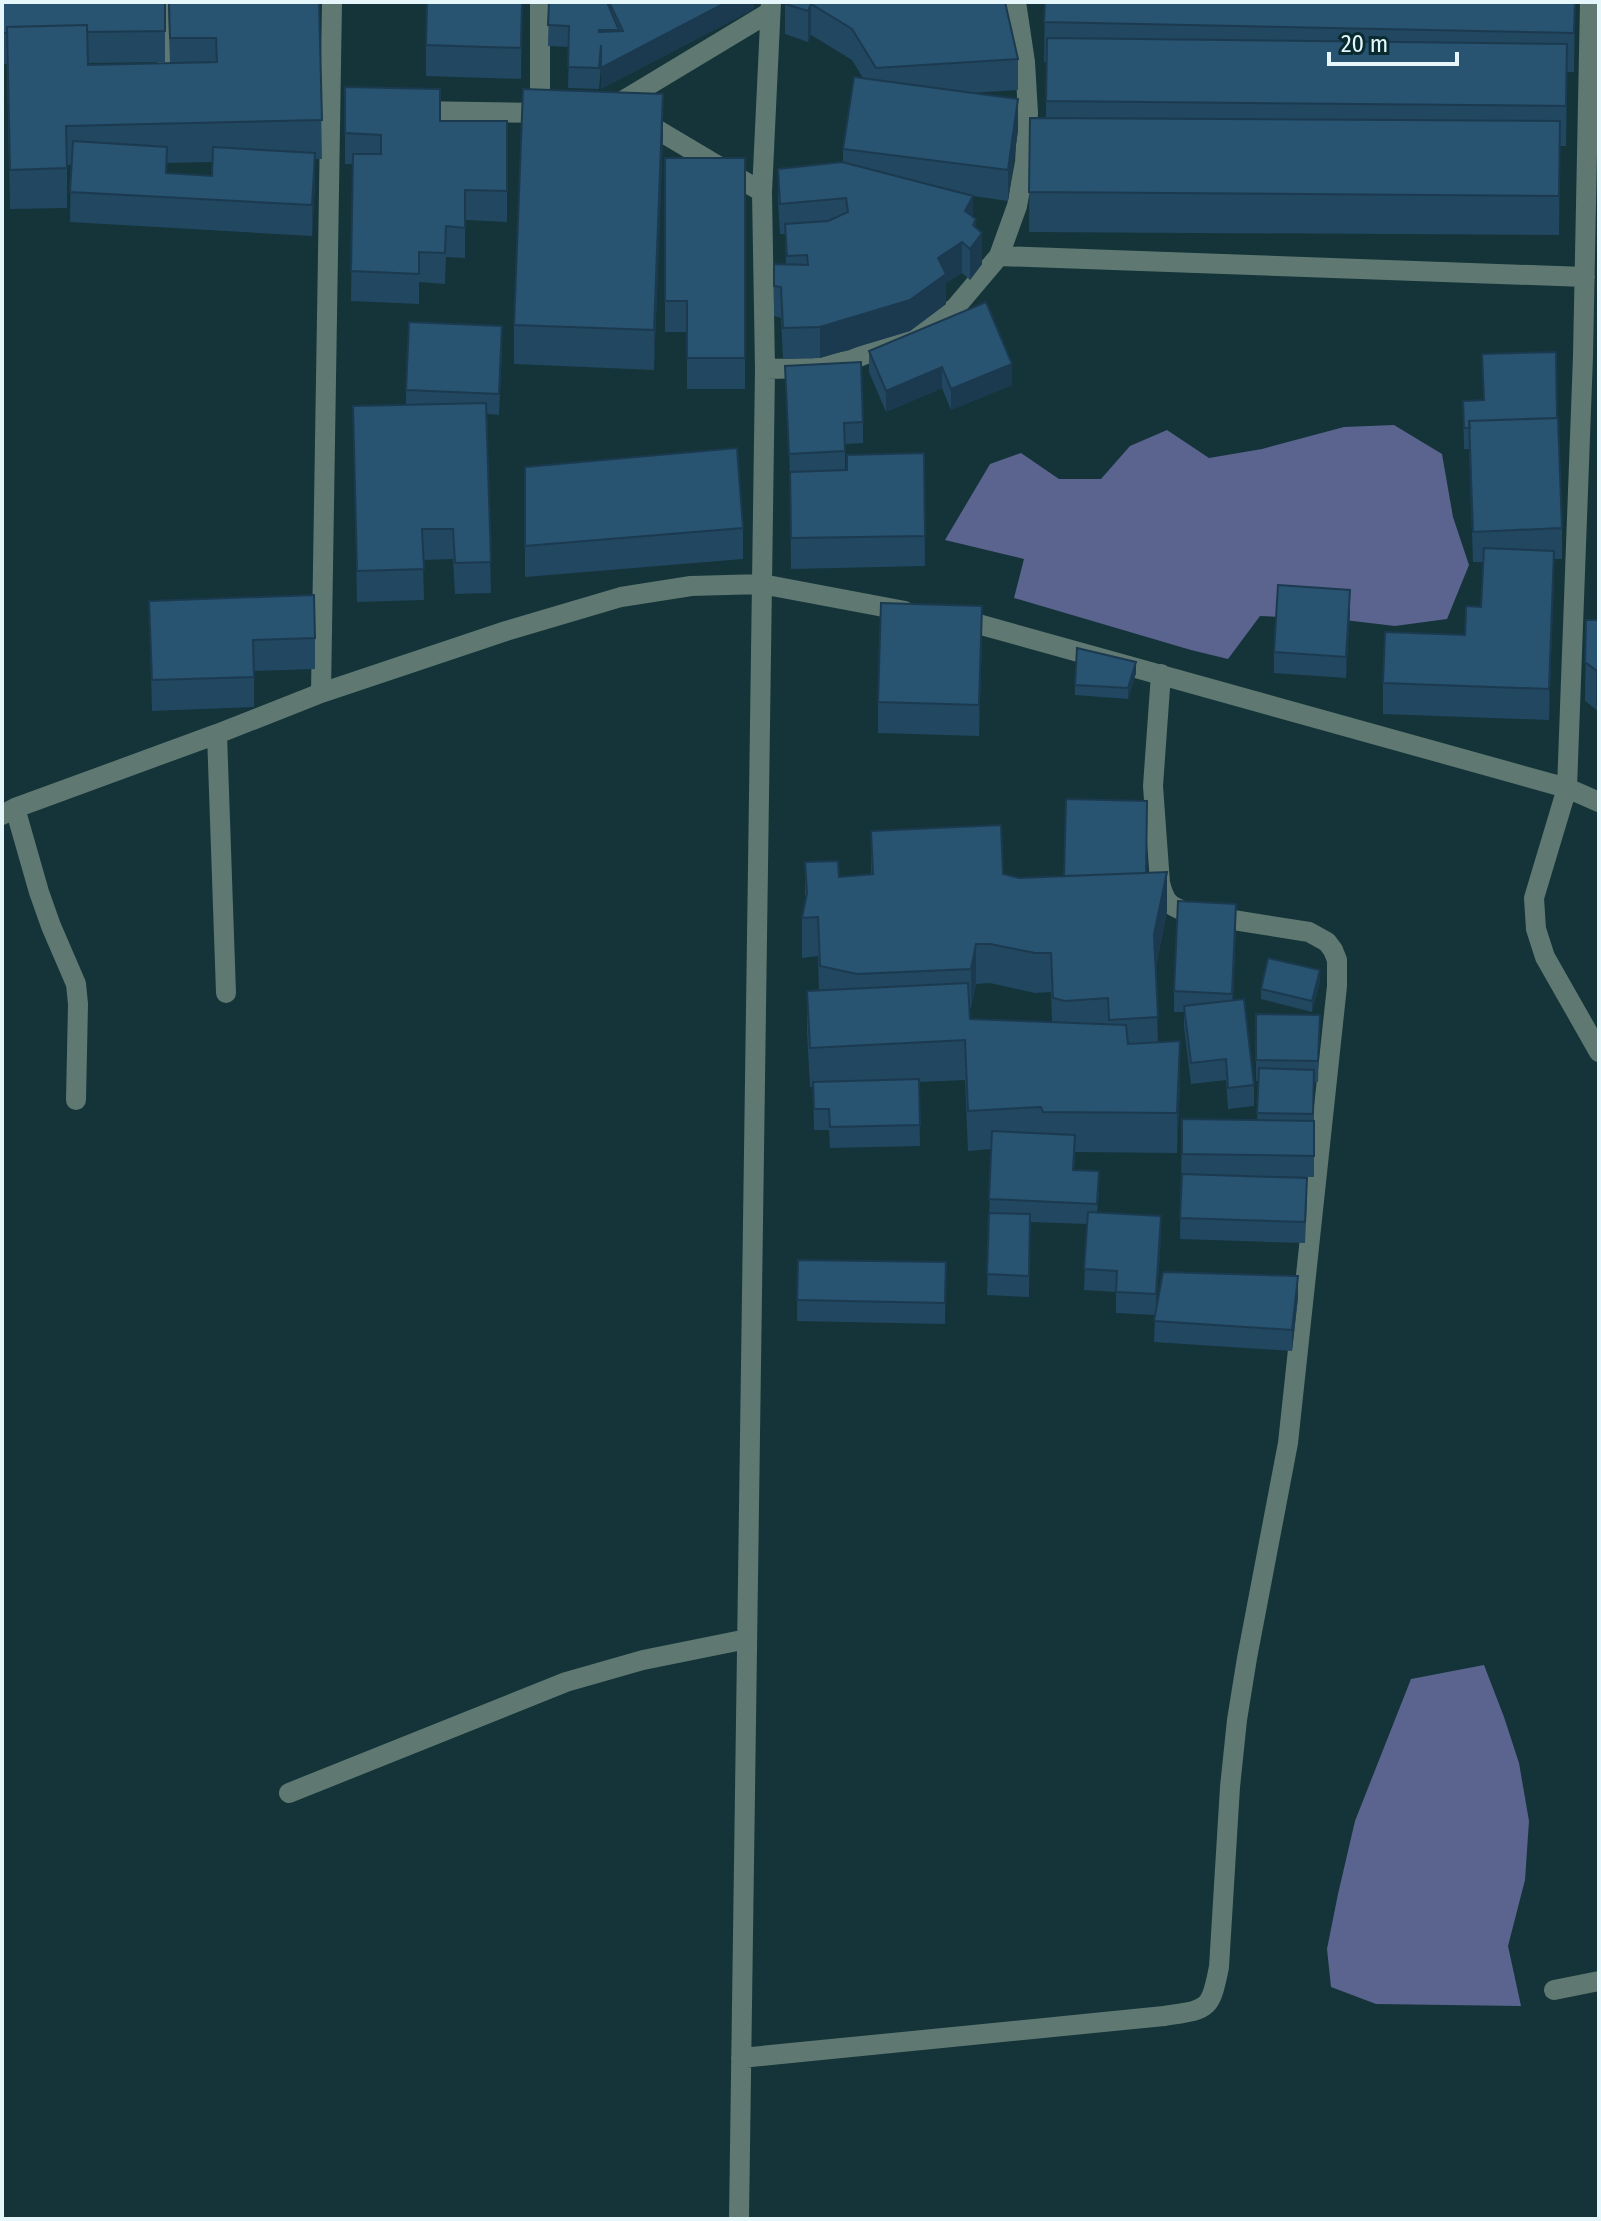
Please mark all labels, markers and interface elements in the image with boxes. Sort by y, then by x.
scale bar [1329,16,1457,66]
text: 20 m [1341,30,1388,58]

